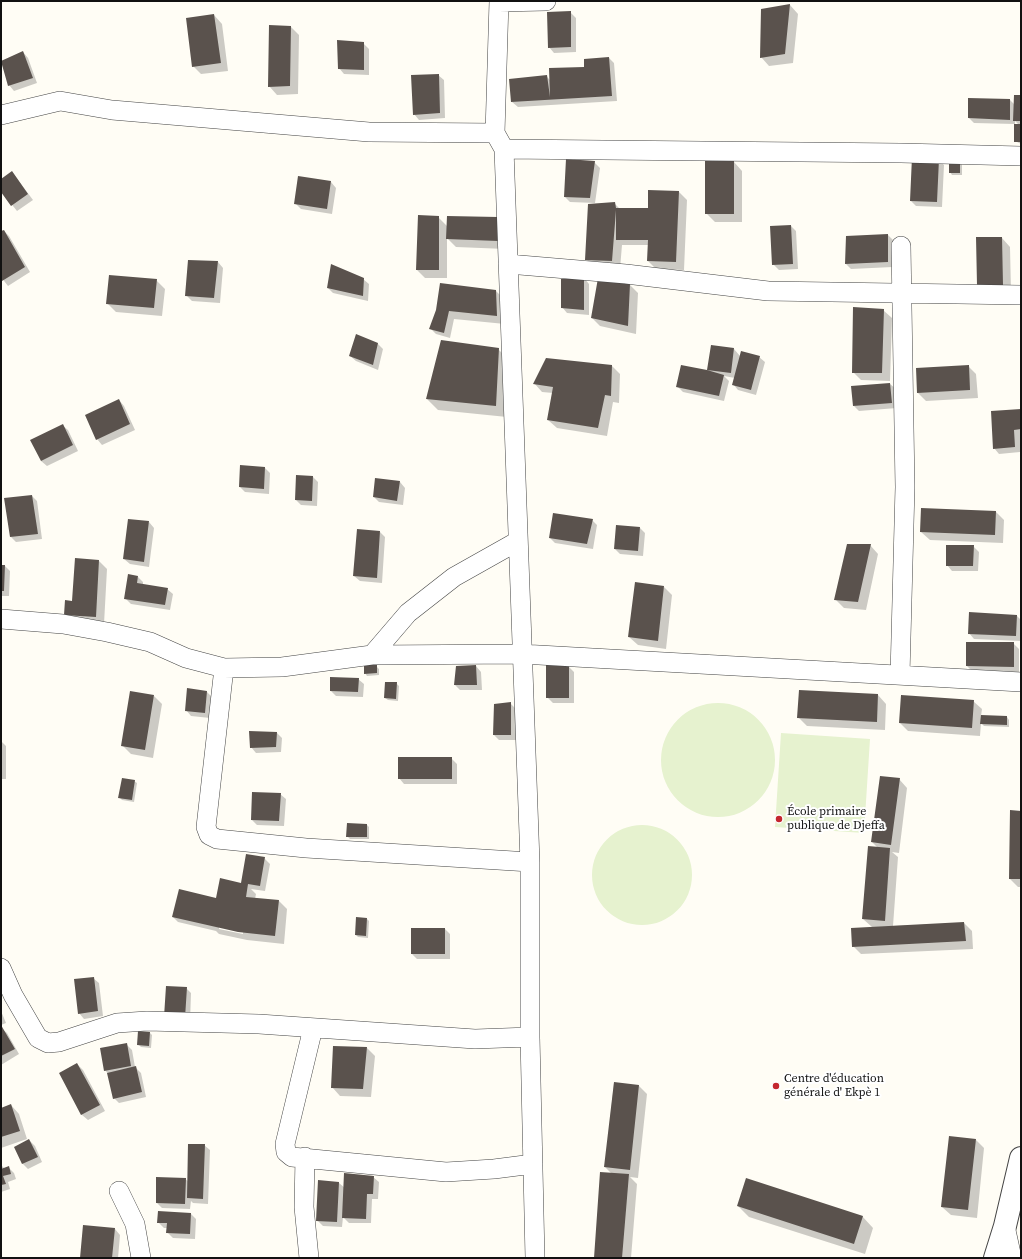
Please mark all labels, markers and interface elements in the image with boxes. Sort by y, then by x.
place label: École primaire publique de Djeffa [787,805,885,833]
marker: École primaire publique de Djeffa [774,814,784,824]
place label: Centre d'éducation générale d' Ekpè 1 [784,1072,884,1100]
marker: Centre d'éducation générale d' Ekpè 1 [771,1081,781,1091]

